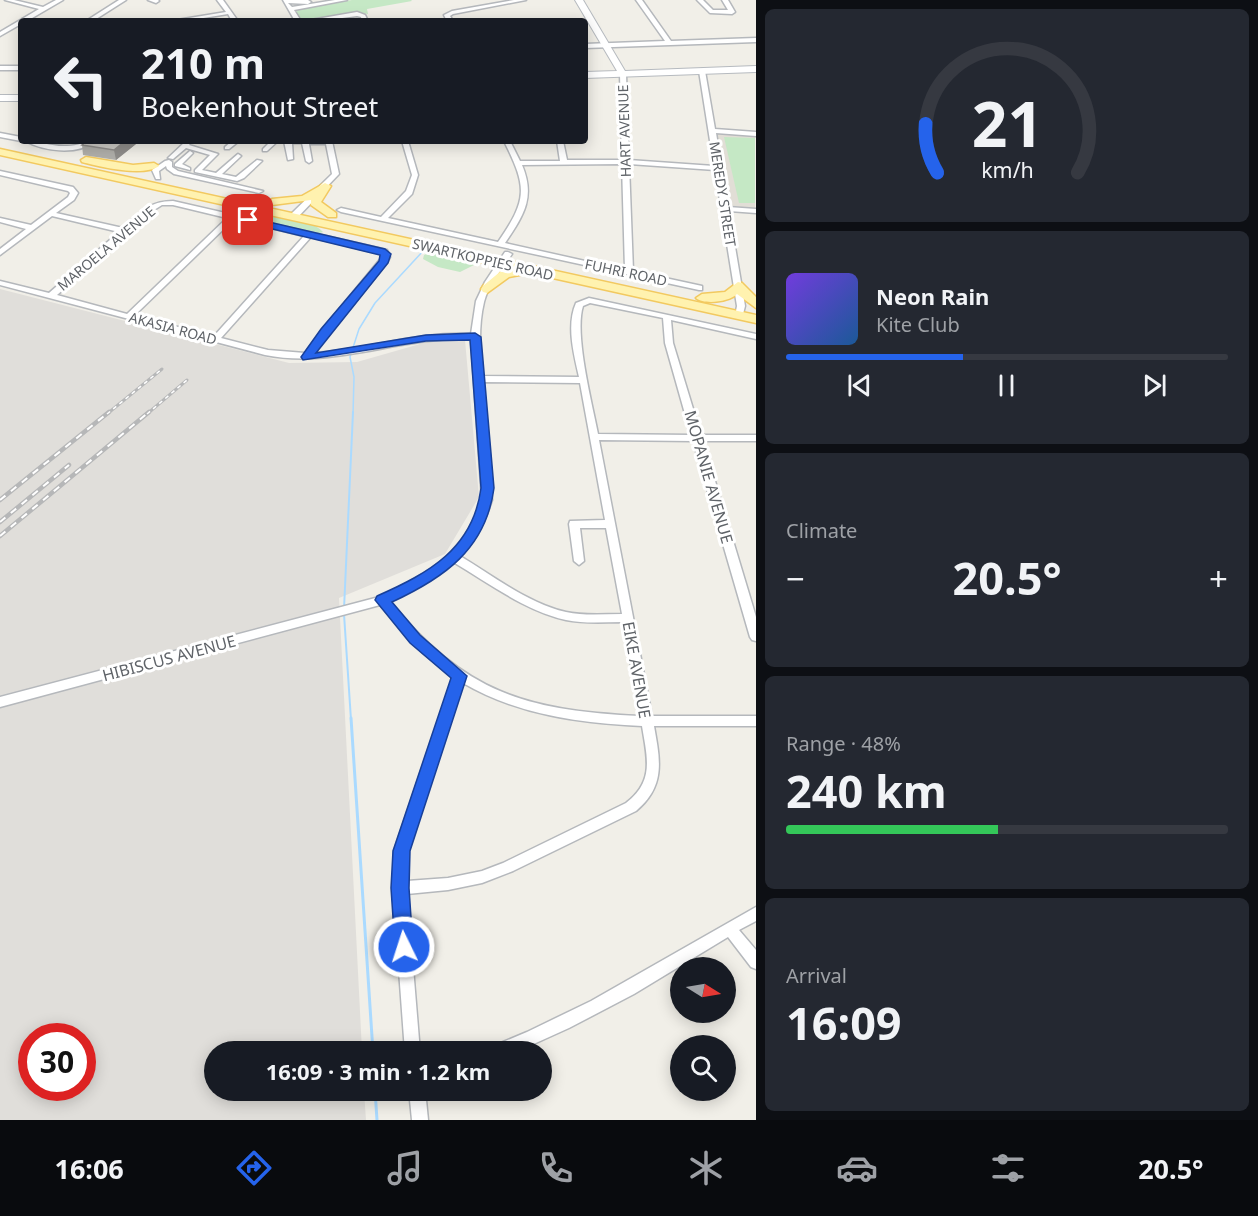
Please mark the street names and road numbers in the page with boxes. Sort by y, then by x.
street label: HART AVENUE [613,84,635,178]
street label: MEREDY STREET [705,140,741,248]
street label: MAROELA AVENUE [53,201,159,295]
street label: SWARTKOPPIES ROAD [411,234,555,284]
street label: FUHRI ROAD [583,254,669,290]
street label: AKASIA ROAD [127,307,219,349]
street label: MOPANIE AVENUE [679,408,739,546]
street label: EIKE AVENUE [618,620,656,720]
street label: HIBISCUS AVENUE [100,630,238,686]

